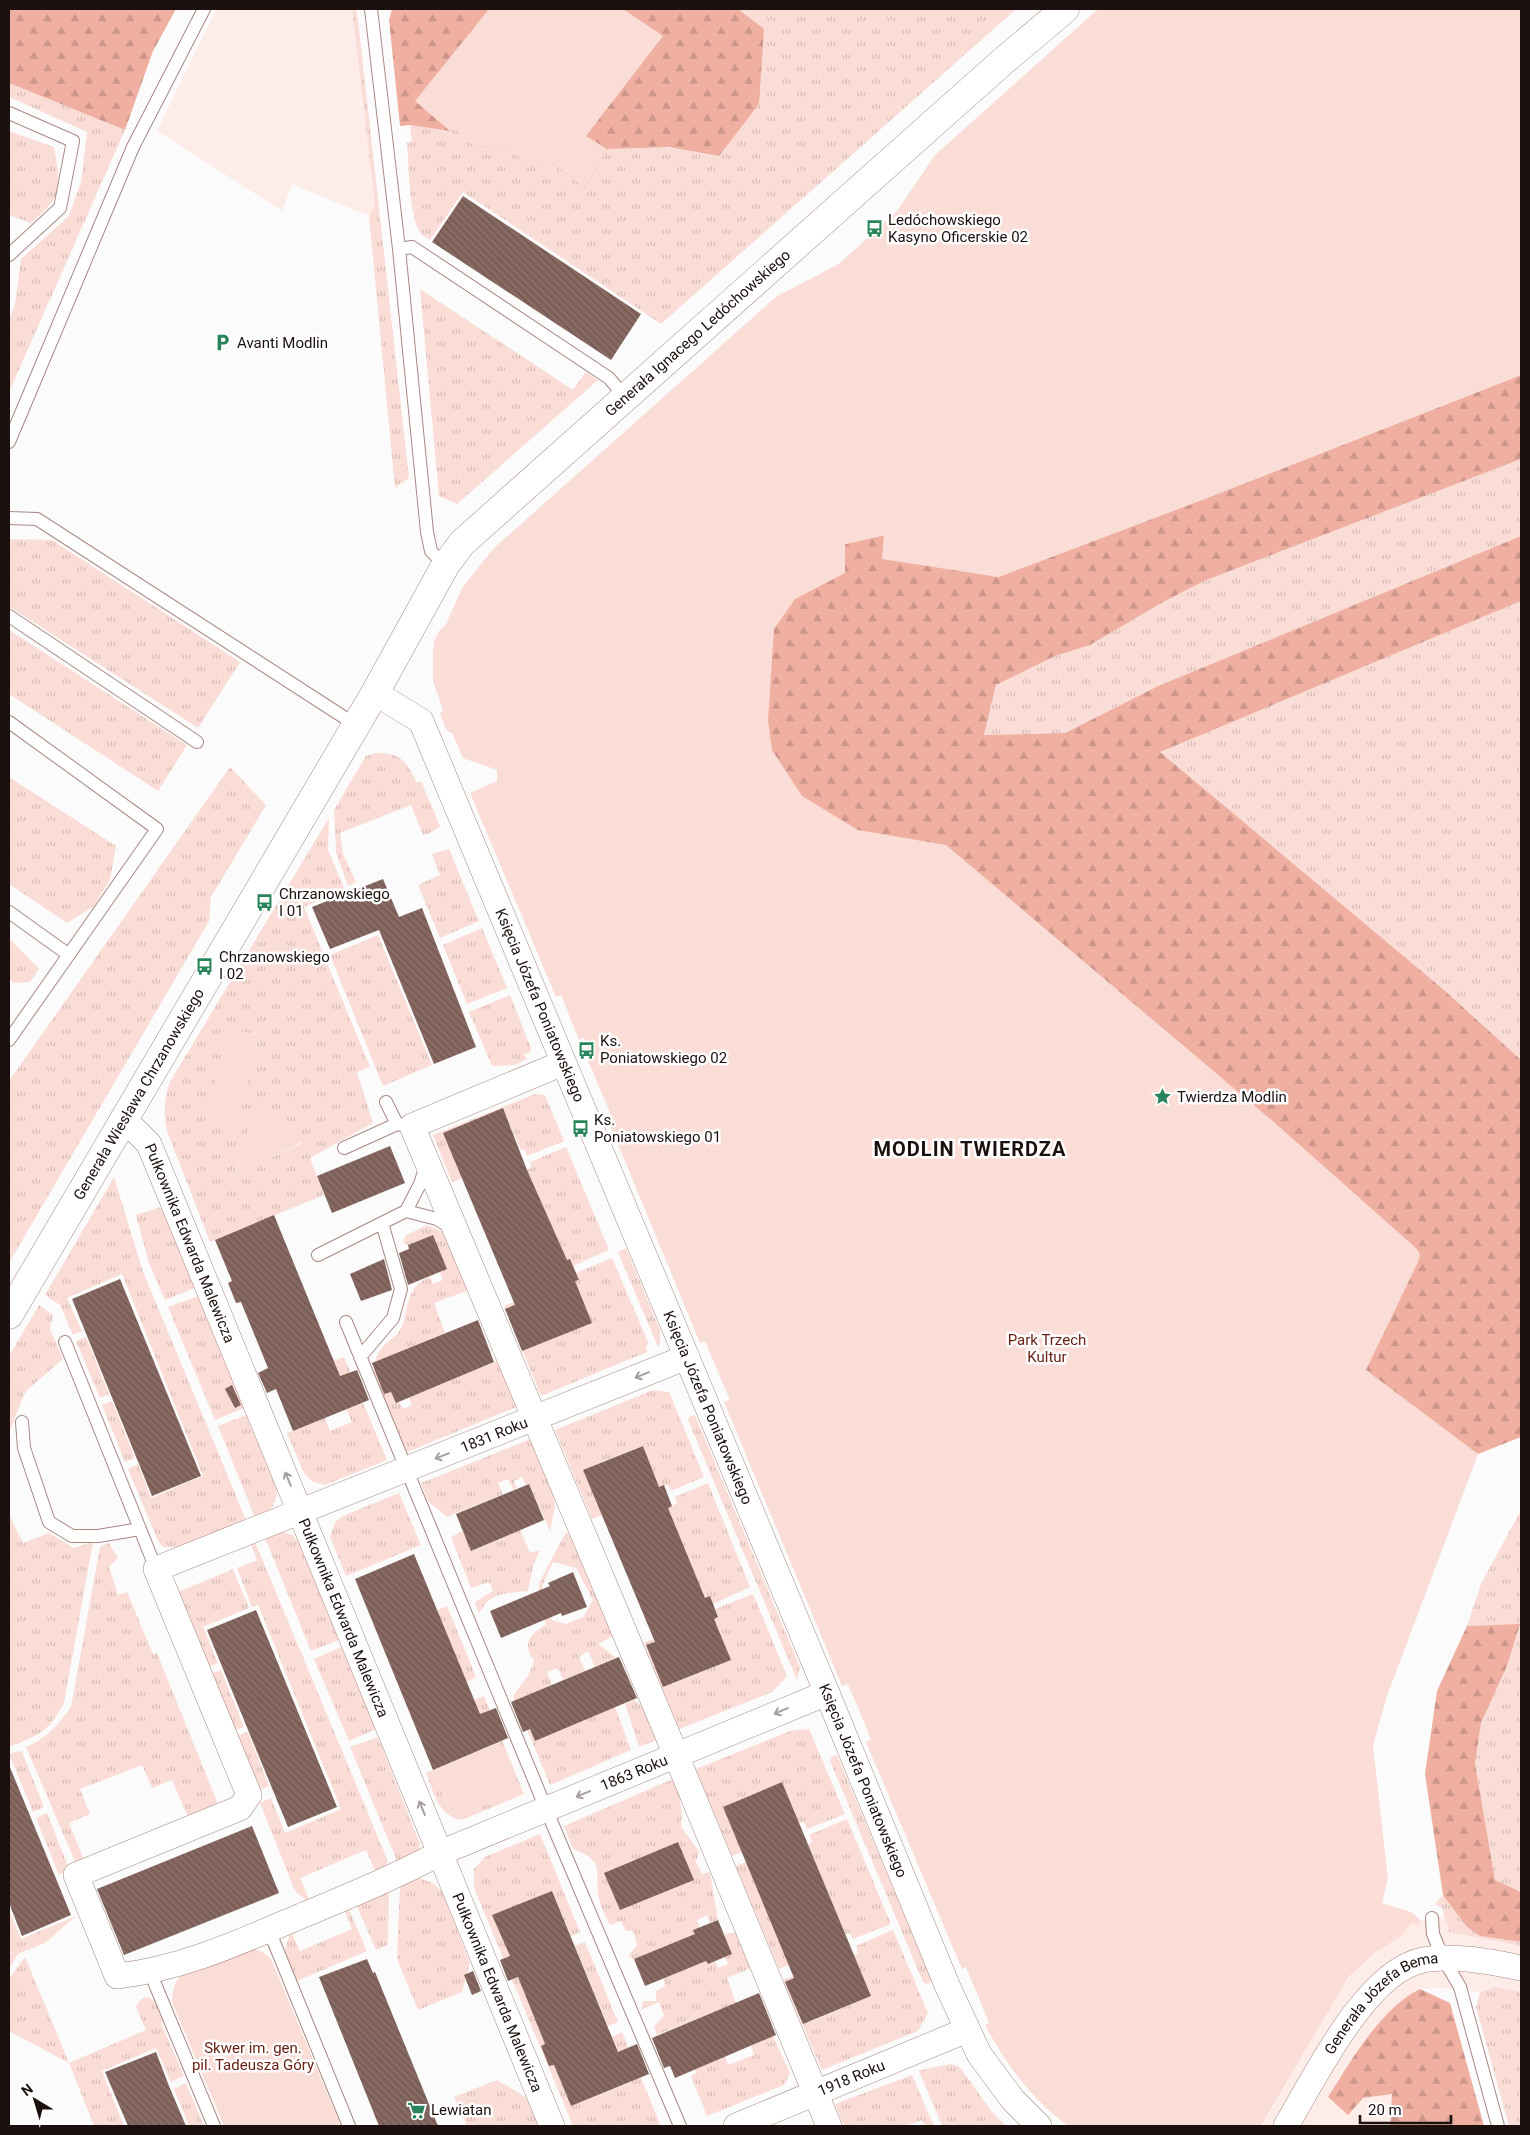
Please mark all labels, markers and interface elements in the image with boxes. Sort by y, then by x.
place label: Ledóchowskiego Kasyno Oficerskie 02 [888,211,1028,246]
bus stop icon: Ledóchowskiego Kasyno Oficerskie 02 [864,219,884,239]
street label: Generała Ignacego Ledóchowskiego [601,246,794,420]
parking icon: Avanti Modlin [213,333,233,353]
place label: Avanti Modlin [237,334,328,352]
place label: Chrzanowskiego I 01 [279,885,390,920]
bus stop icon: Chrzanowskiego I 01 [255,893,275,913]
street label: Księcia Józefa Poniatowskiego [491,906,588,1105]
place label: Chrzanowskiego I 02 [219,948,330,983]
bus stop icon: Chrzanowskiego I 02 [195,956,215,976]
street label: Generała Wiesława Chrzanowskiego [70,985,208,1203]
place label: Ks. Poniatowskiego 02 [600,1032,727,1067]
bus stop icon: Ks. Poniatowskiego 02 [576,1040,596,1060]
place icon: Twierdza Modlin [1153,1087,1173,1107]
place label: Twierdza Modlin [1177,1088,1287,1106]
place label: Ks. Poniatowskiego 01 [594,1111,721,1146]
bus stop icon: Ks. Poniatowskiego 01 [570,1119,590,1139]
district label: MODLIN TWIERDZA [874,1137,1066,1161]
street label: Pułkownika Edwarda Malewicza [141,1141,239,1345]
street label: Księcia Józefa Poniatowskiego [659,1308,756,1507]
park label: Park Trzech Kultur [1008,1331,1086,1366]
one-way arrow [635,1371,650,1381]
street label: 1831 Roku [458,1413,530,1457]
one-way arrow [435,1451,450,1461]
one-way arrow [282,1472,292,1487]
street label: Pułkownika Edwarda Malewicza [295,1516,392,1720]
street label: Księcia Józefa Poniatowskiego [815,1681,911,1880]
one-way arrow [774,1707,790,1716]
street label: 1863 Roku [598,1751,670,1795]
one-way arrow [576,1789,591,1799]
one-way arrow [417,1801,426,1816]
street label: Pułkownika Edwarda Malewicza [448,1890,546,2095]
street label: Generała Józefa Bema [1321,1949,1439,2058]
park label: Skwer im. gen. pil. Tadeusza Góry [192,2039,314,2074]
street label: 1918 Roku [815,2056,888,2100]
north arrow [10,2075,60,2125]
text: N [18,2080,36,2099]
scale bar [1360,2092,1451,2124]
supermarket icon: Lewiatan [407,2100,427,2120]
place label: Lewiatan [431,2101,491,2119]
text: 20 m [1368,2101,1402,2119]

